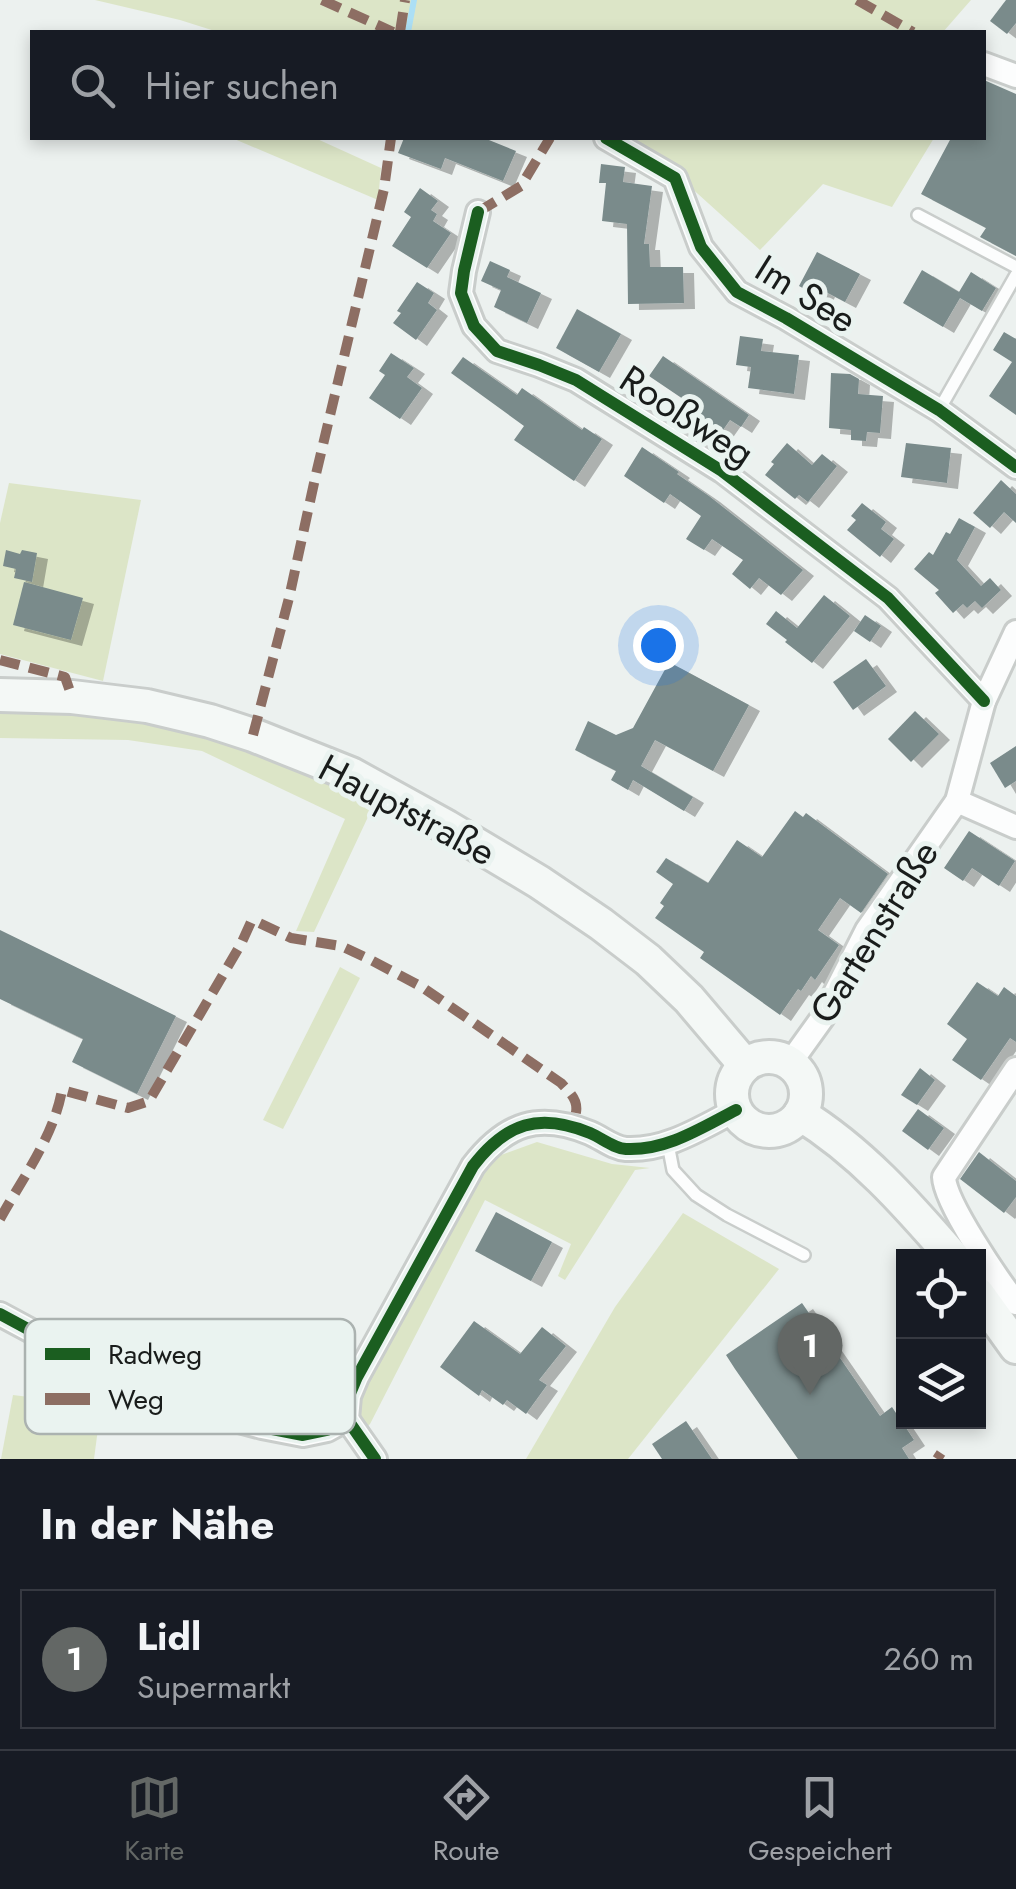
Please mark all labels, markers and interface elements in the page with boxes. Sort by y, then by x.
search box [30,30,986,140]
icon: search [65,58,120,113]
text: Hier suchen [145,58,339,113]
street label: Im See [745,241,868,346]
street label: Rooßweg [609,351,765,480]
your location [633,620,684,671]
street label: Hauptstraße [309,740,505,879]
street label: Gartenstraße [796,830,952,1034]
map controls [896,1249,986,1429]
button: locate [896,1249,986,1339]
pin: 1 [778,1312,842,1395]
legend [25,1319,355,1434]
text: Radweg [108,1334,202,1375]
button: layers [896,1339,986,1429]
text: Weg [108,1379,164,1420]
text: In der Nähe [40,1494,274,1555]
text: Lidl [137,1609,201,1664]
text: 1 [66,1636,83,1682]
text: 260 m [884,1636,974,1682]
text: Supermarkt [137,1664,290,1710]
tab: Karte [124,1770,184,1871]
tab: Route [433,1770,499,1871]
tab: Gespeichert [748,1770,892,1871]

